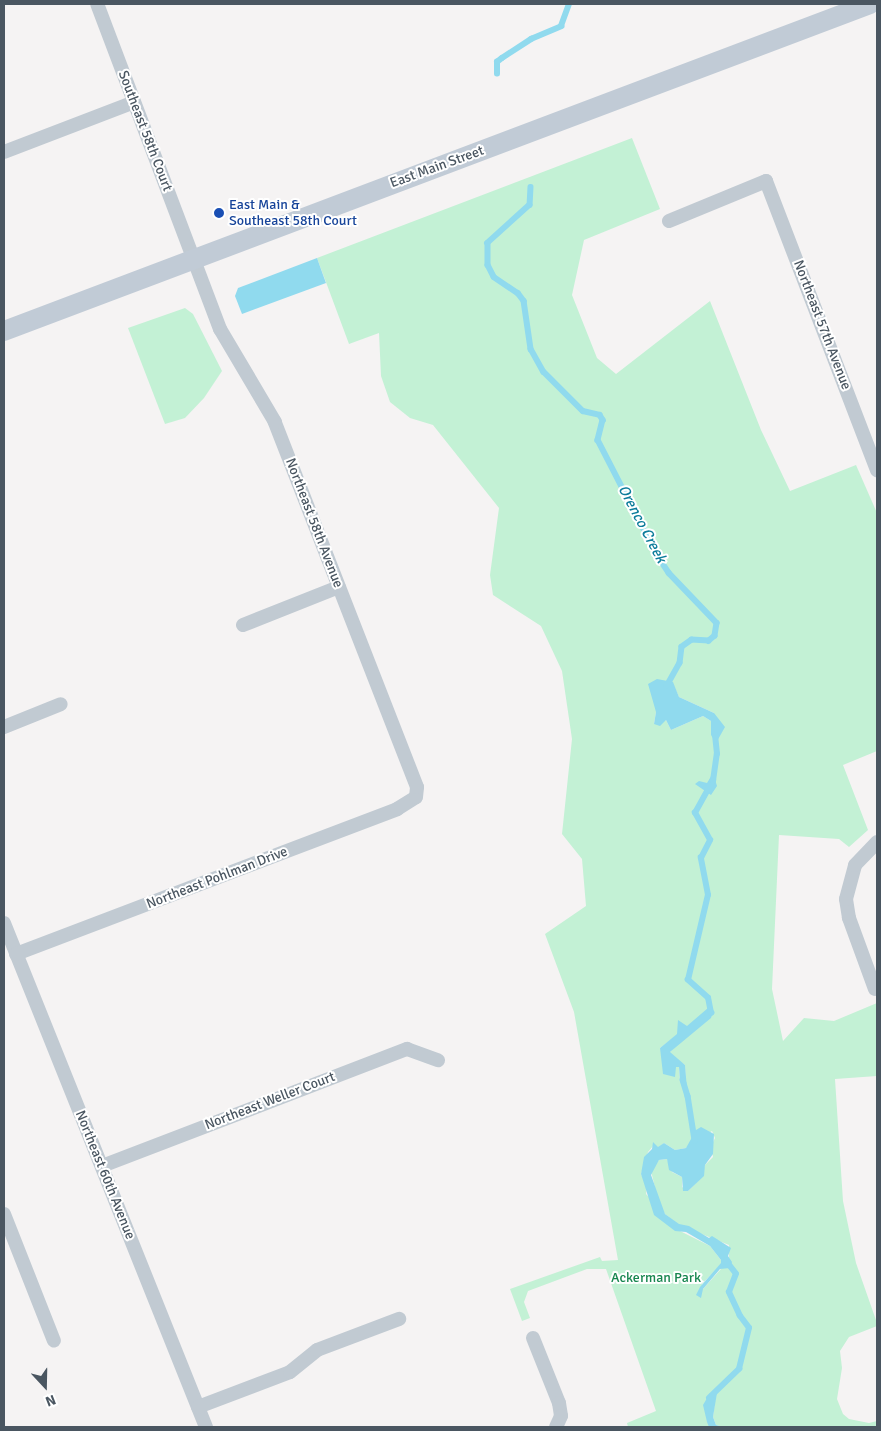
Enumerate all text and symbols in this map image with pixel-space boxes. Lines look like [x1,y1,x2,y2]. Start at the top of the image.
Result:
street label: Southeast 58th Court [114,68,176,194]
street label: East Main Street [388,142,486,192]
place label: East Main & Southeast 58th Court [229,197,357,230]
marker: East Main & Southeast 58th Court [213,207,225,219]
street label: Northeast 57th Avenue [790,258,854,392]
street label: Northeast 58th Avenue [282,456,346,590]
water label: Orenco Creek [614,482,670,566]
street label: Northeast Pohlman Drive [144,843,290,913]
street label: Northeast Weller Court [203,1068,337,1134]
street label: Northeast 60th Avenue [71,1108,139,1242]
park label: Ackerman Park [611,1270,701,1286]
north arrow [20,1361,70,1411]
text: N [43,1391,58,1410]

